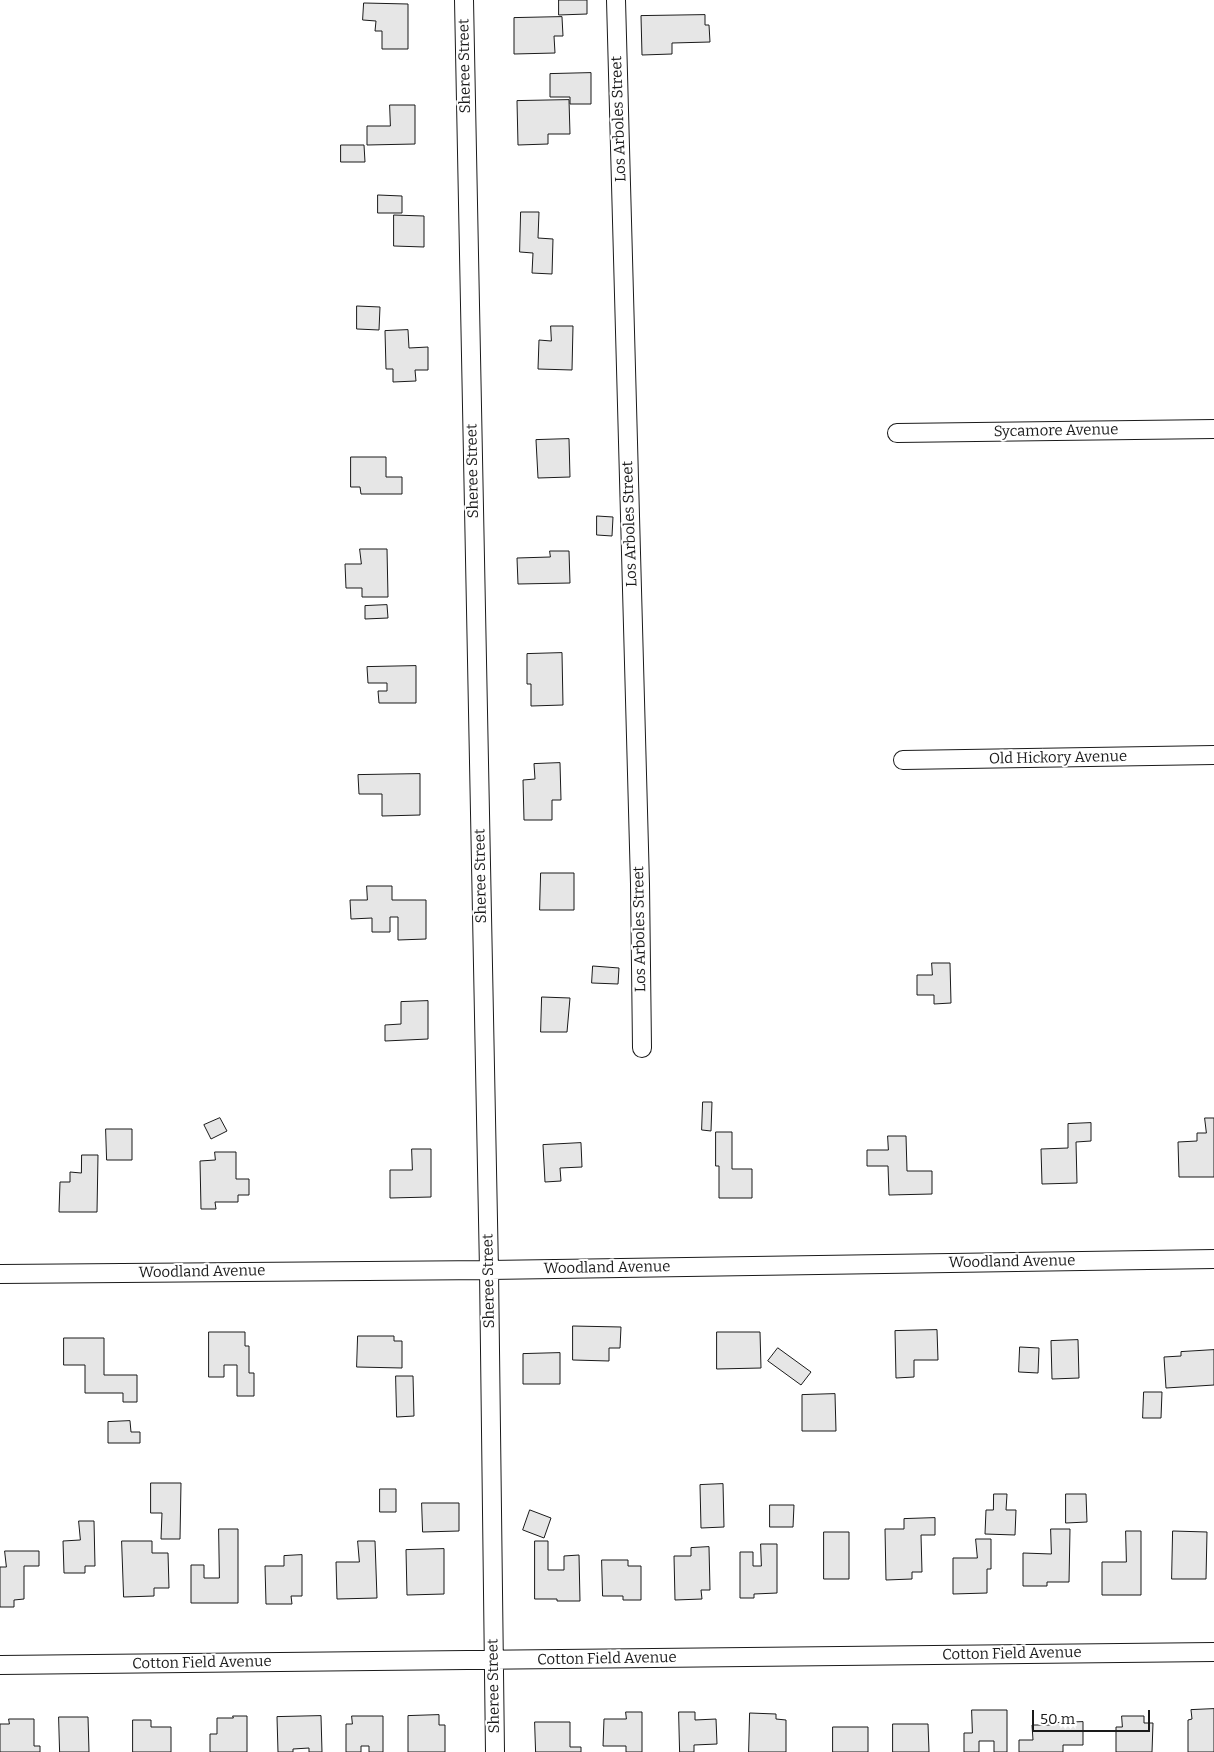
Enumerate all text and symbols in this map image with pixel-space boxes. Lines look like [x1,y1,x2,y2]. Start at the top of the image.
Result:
street label: Sheree Street [455,19,475,113]
street label: Los Arboles Street [608,56,630,182]
street label: Sycamore Avenue [993,421,1119,441]
street label: Sheree Street [463,424,483,518]
street label: Los Arboles Street [619,461,641,587]
street label: Old Hickory Avenue [989,748,1127,768]
street label: Sheree Street [471,829,491,923]
street label: Los Arboles Street [630,866,650,992]
street label: Sheree Street [479,1234,499,1328]
street label: Woodland Avenue [948,1252,1076,1272]
street label: Woodland Avenue [543,1258,671,1278]
street label: Woodland Avenue [138,1262,266,1282]
street label: Sheree Street [484,1639,504,1733]
street label: Cotton Field Avenue [942,1644,1082,1664]
street label: Cotton Field Avenue [537,1649,677,1669]
street label: Cotton Field Avenue [132,1653,272,1673]
scale bar [1034,1700,1152,1732]
text: 50 m [1040,1710,1075,1728]

